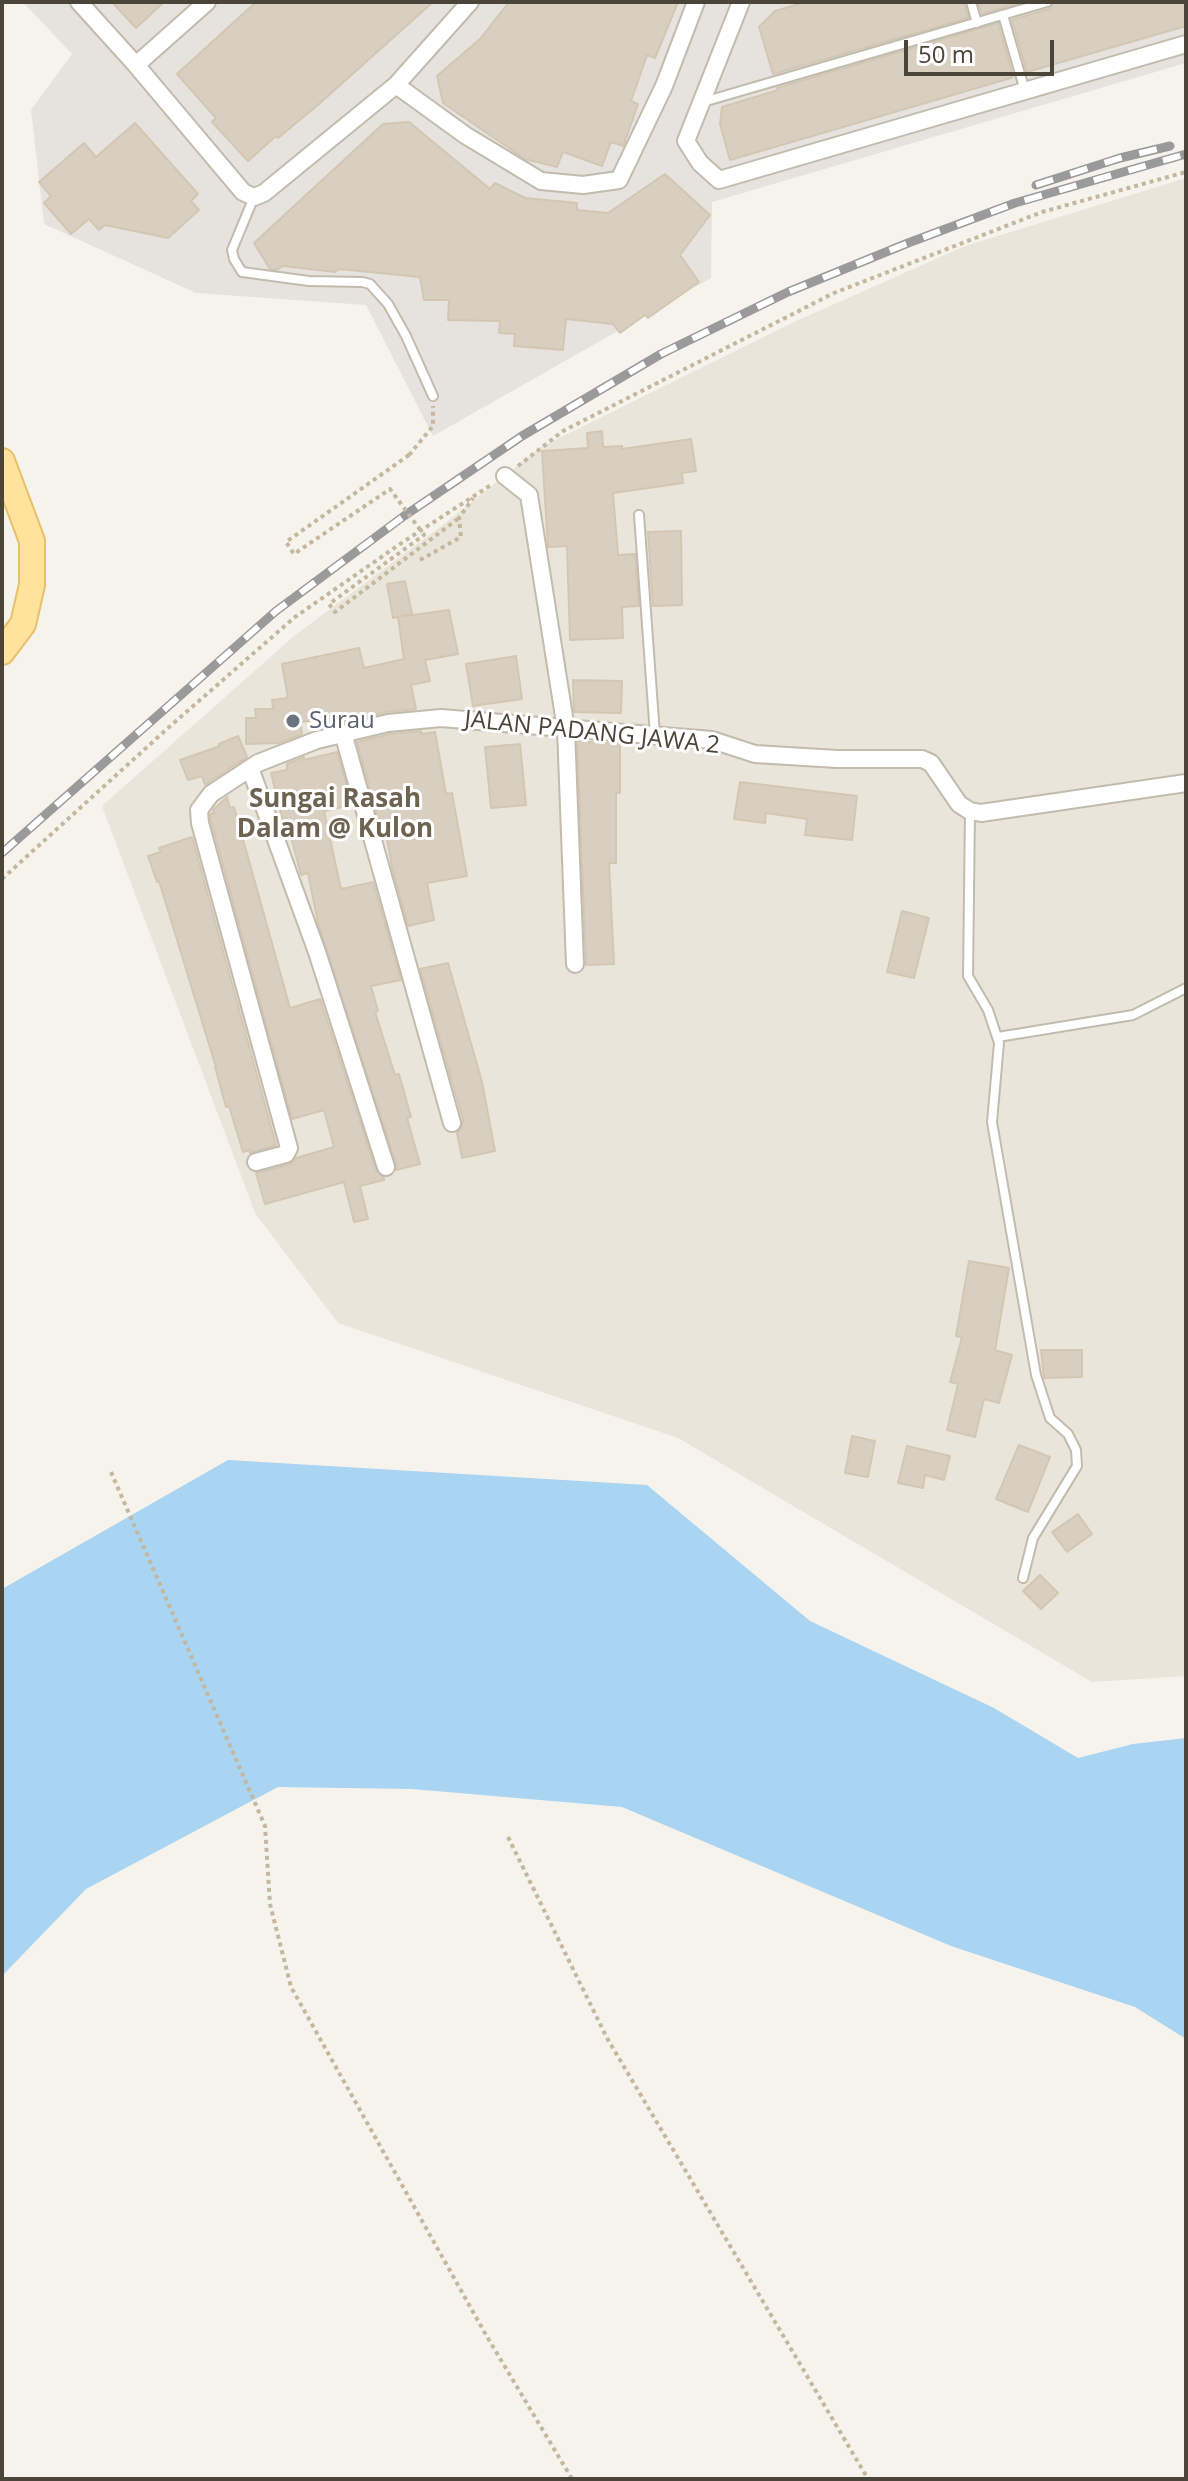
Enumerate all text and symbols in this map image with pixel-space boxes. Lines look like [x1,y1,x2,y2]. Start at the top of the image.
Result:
scale bar [908,24,1058,74]
text: 50 m [918,37,974,70]
street label: JALAN PADANG JAWA 2 [463,705,721,761]
place label: Surau [309,707,375,735]
marker: Surau [284,712,302,730]
district label: Sungai Rasah Dalam @ Kulon [237,784,433,846]

